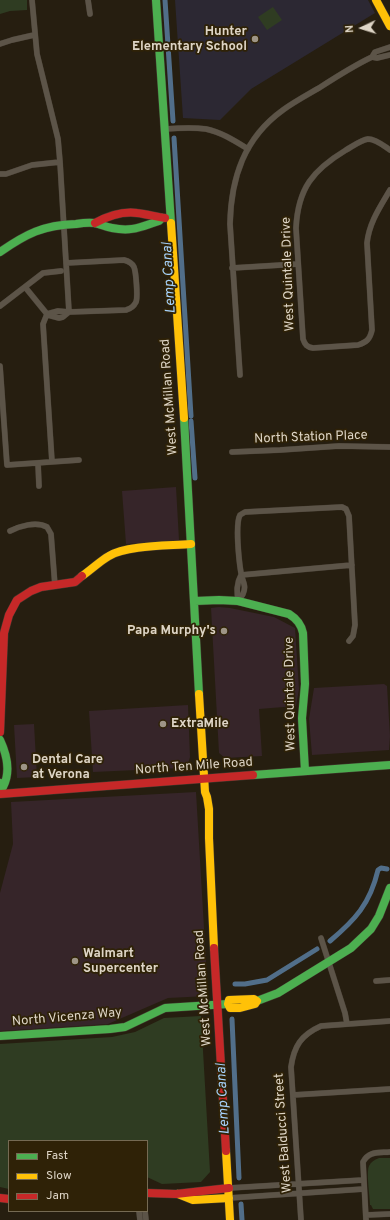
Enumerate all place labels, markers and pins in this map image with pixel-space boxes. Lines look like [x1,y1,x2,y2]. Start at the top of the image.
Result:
place label: Hunter Elementary School [132,24,247,55]
marker: Hunter Elementary School [250,34,260,44]
place label: Papa Murphy's [127,623,216,639]
marker: Papa Murphy's [219,626,229,636]
place label: ExtraMile [171,716,229,732]
marker: ExtraMile [158,719,168,729]
place label: Dental Care at Verona [32,752,103,783]
marker: Dental Care at Verona [19,762,29,772]
place label: Walmart Supercenter [83,946,158,977]
marker: Walmart Supercenter [70,956,80,966]

